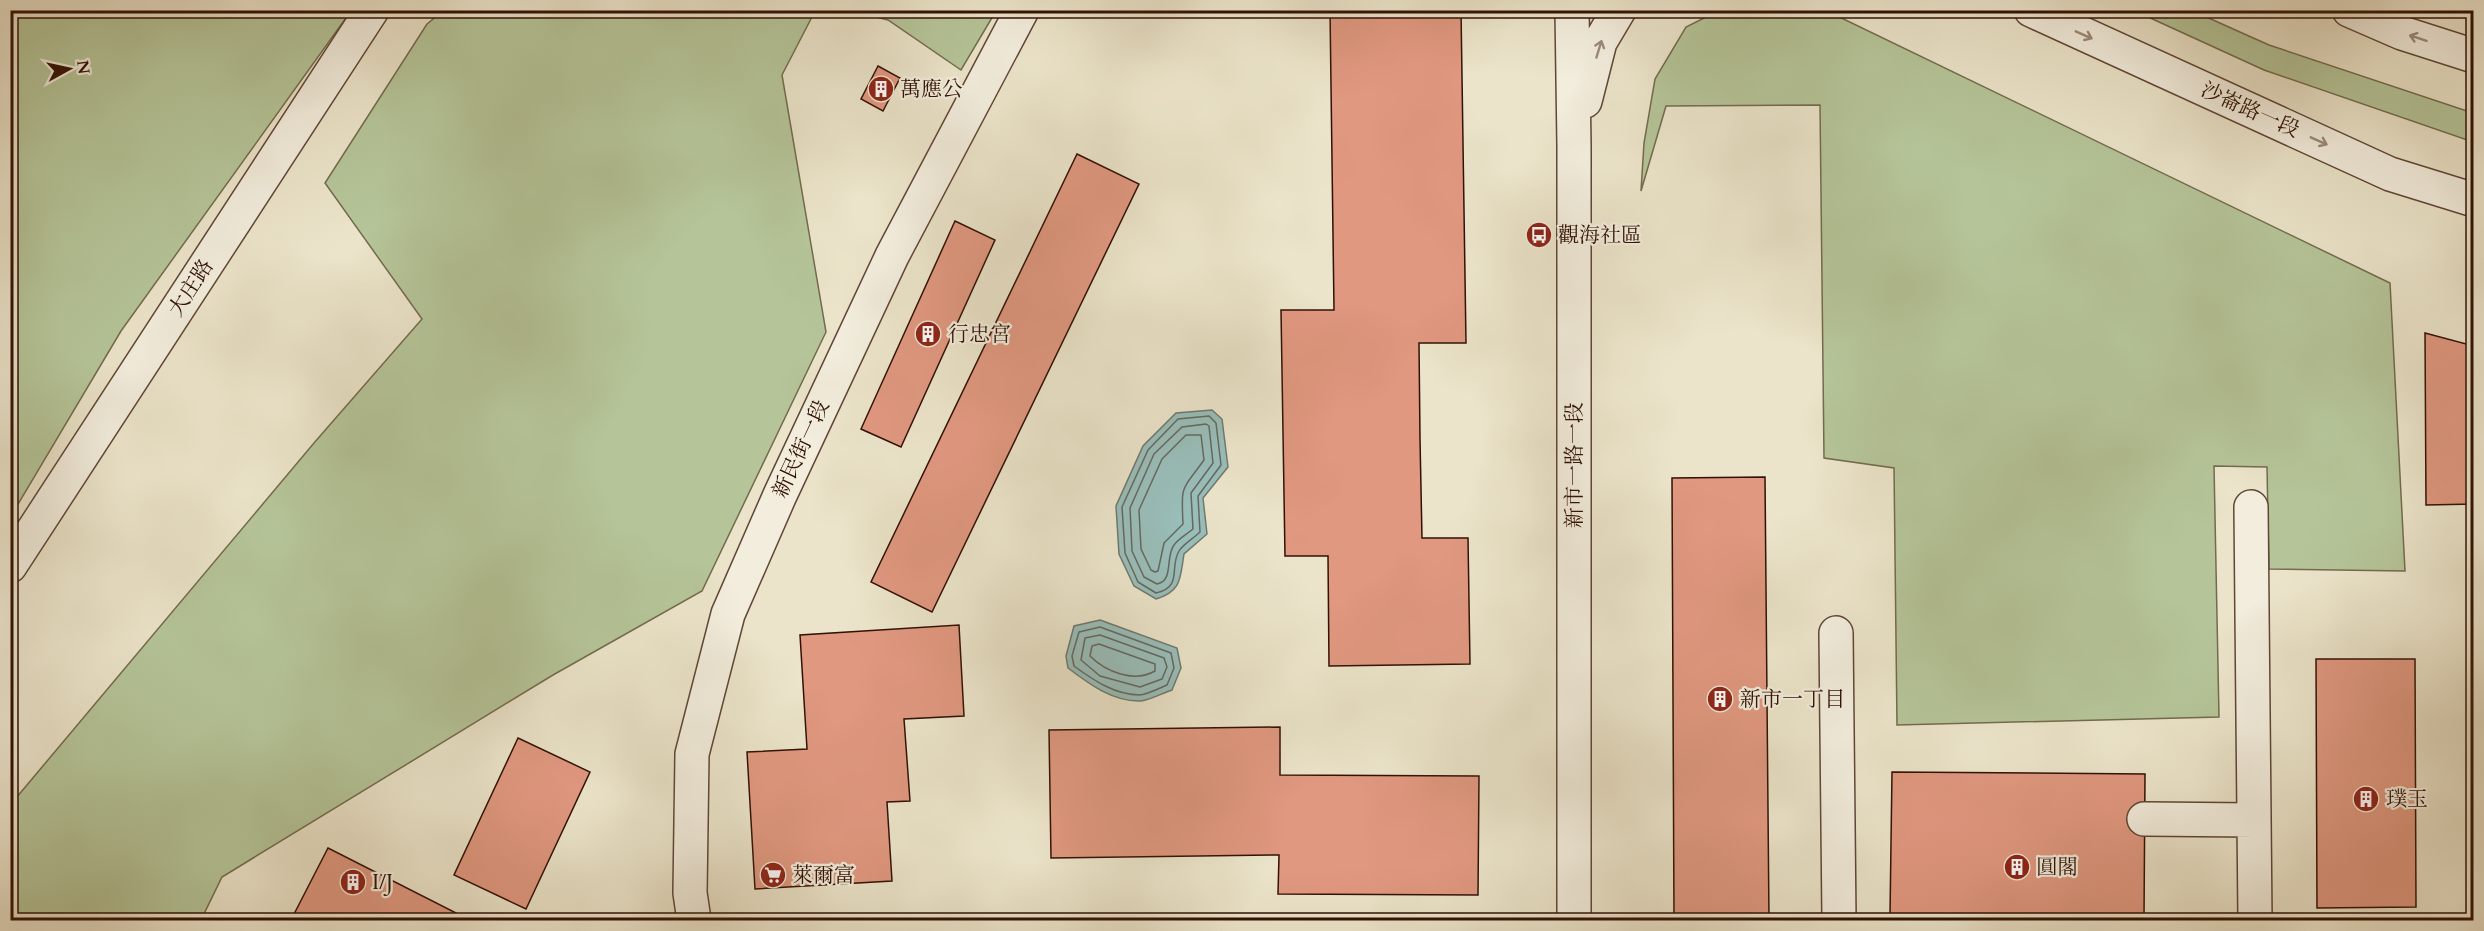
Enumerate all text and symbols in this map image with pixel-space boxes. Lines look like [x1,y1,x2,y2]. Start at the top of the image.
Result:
one-way arrow [2075,29,2093,41]
one-way arrow [2409,32,2428,43]
north arrow [39,39,99,99]
one-way arrow [1594,40,1605,59]
text: N [71,59,95,76]
building icon: 萬應公 [866,74,896,104]
place label: 萬應公 [900,75,963,104]
street label: 沙崙路一段 [2196,75,2304,145]
one-way arrow [2310,136,2328,148]
bus stop icon: 觀海社區 [1524,220,1554,250]
place label: 觀海社區 [1558,221,1642,250]
street label: 大庄路 [162,254,220,322]
building icon: 行忠宮 [913,319,943,349]
place label: 行忠宮 [948,320,1011,349]
street label: 新民街一段 [766,395,836,503]
street label: 新市一路一段 [1560,402,1589,528]
building icon: 新市一丁目 [1705,684,1735,714]
place label: 新市一丁目 [1740,685,1845,714]
building icon: 璞玉 [2351,784,2381,814]
place label: 璞玉 [2386,785,2428,814]
building icon: 圓閣 [2002,852,2032,882]
place label: 圓閣 [2036,853,2078,882]
supermarket icon: 萊爾富 [758,860,788,890]
place label: 萊爾富 [792,861,855,890]
building icon: I/J [338,867,368,897]
place label: I/J [372,868,393,897]

